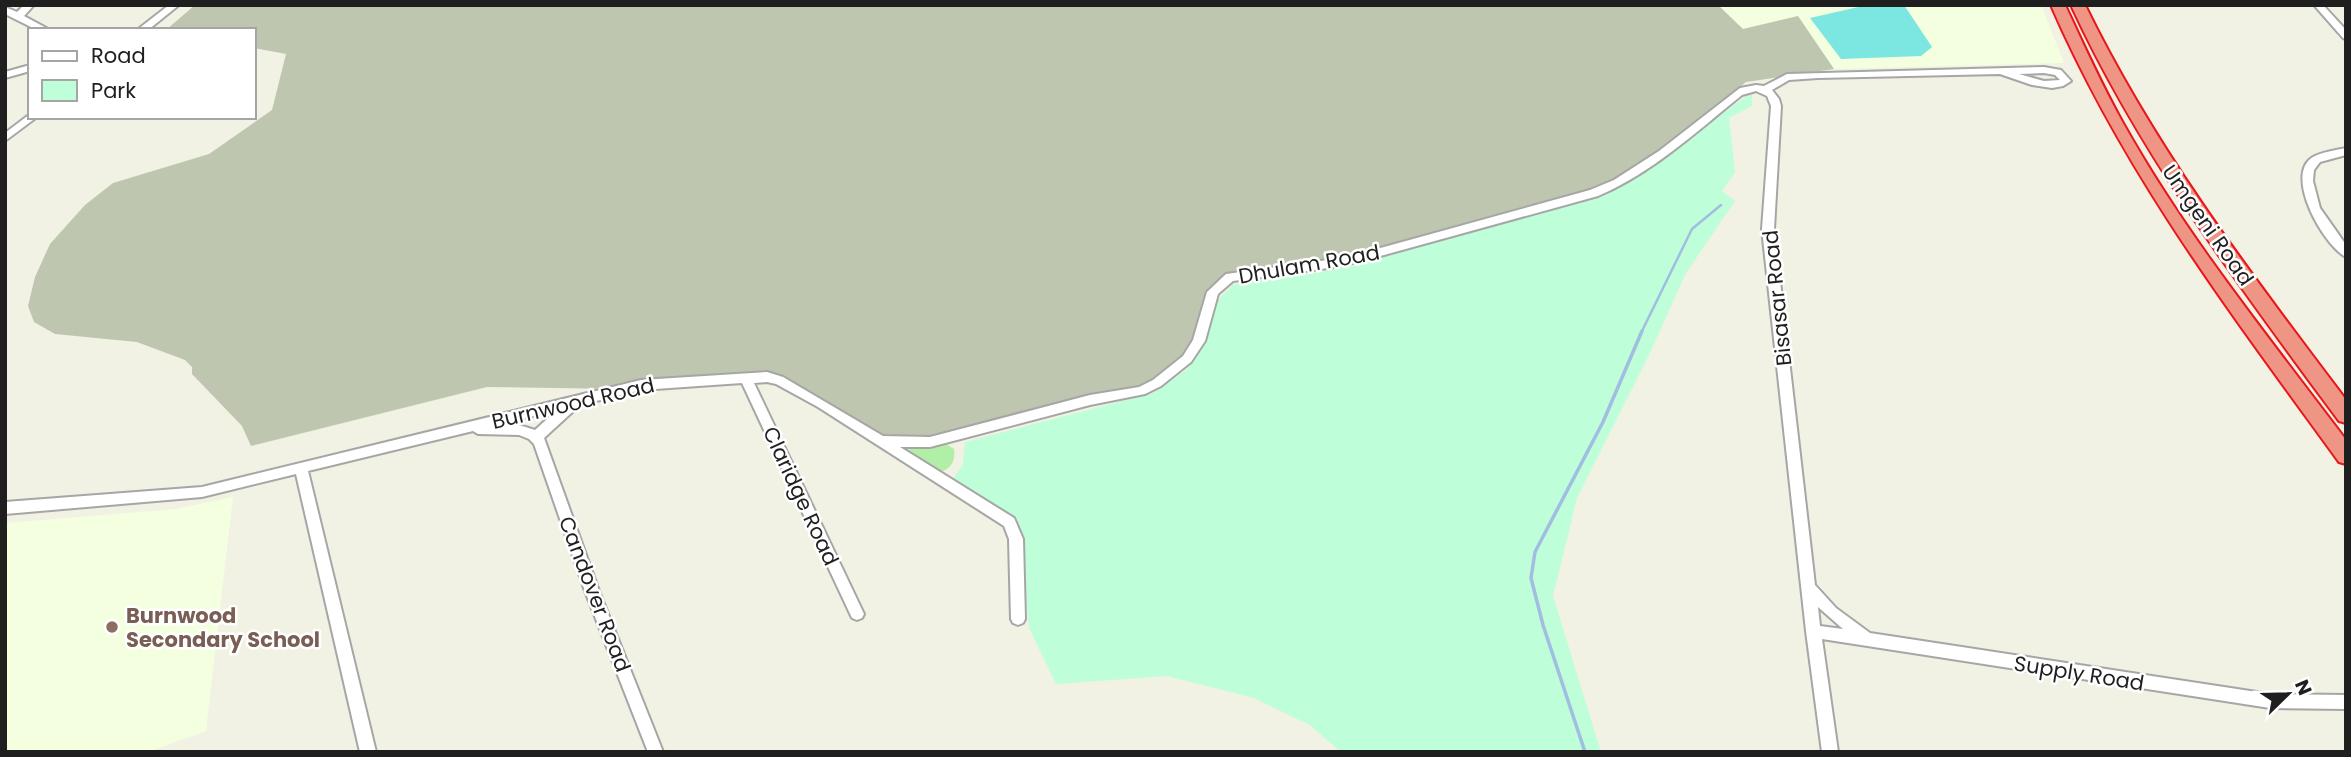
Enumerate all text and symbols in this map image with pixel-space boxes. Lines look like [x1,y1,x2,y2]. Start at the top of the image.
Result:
legend [28,28,256,119]
text: Road [91,41,146,70]
text: Park [91,76,136,105]
street label: Umgeni Road [2155,159,2261,291]
street label: Bisasar Road [1755,229,1799,367]
street label: Dhulam Road [1236,237,1382,291]
street label: Burnwood Road [489,370,657,436]
street label: Claridge Road [756,422,846,570]
street label: Candover Road [552,512,638,676]
place label: Burnwood Secondary School [126,601,320,654]
marker: Burnwood Secondary School [104,619,120,635]
street label: Supply Road [2012,648,2146,698]
north arrow [2253,659,2323,729]
text: N [2288,676,2318,699]

